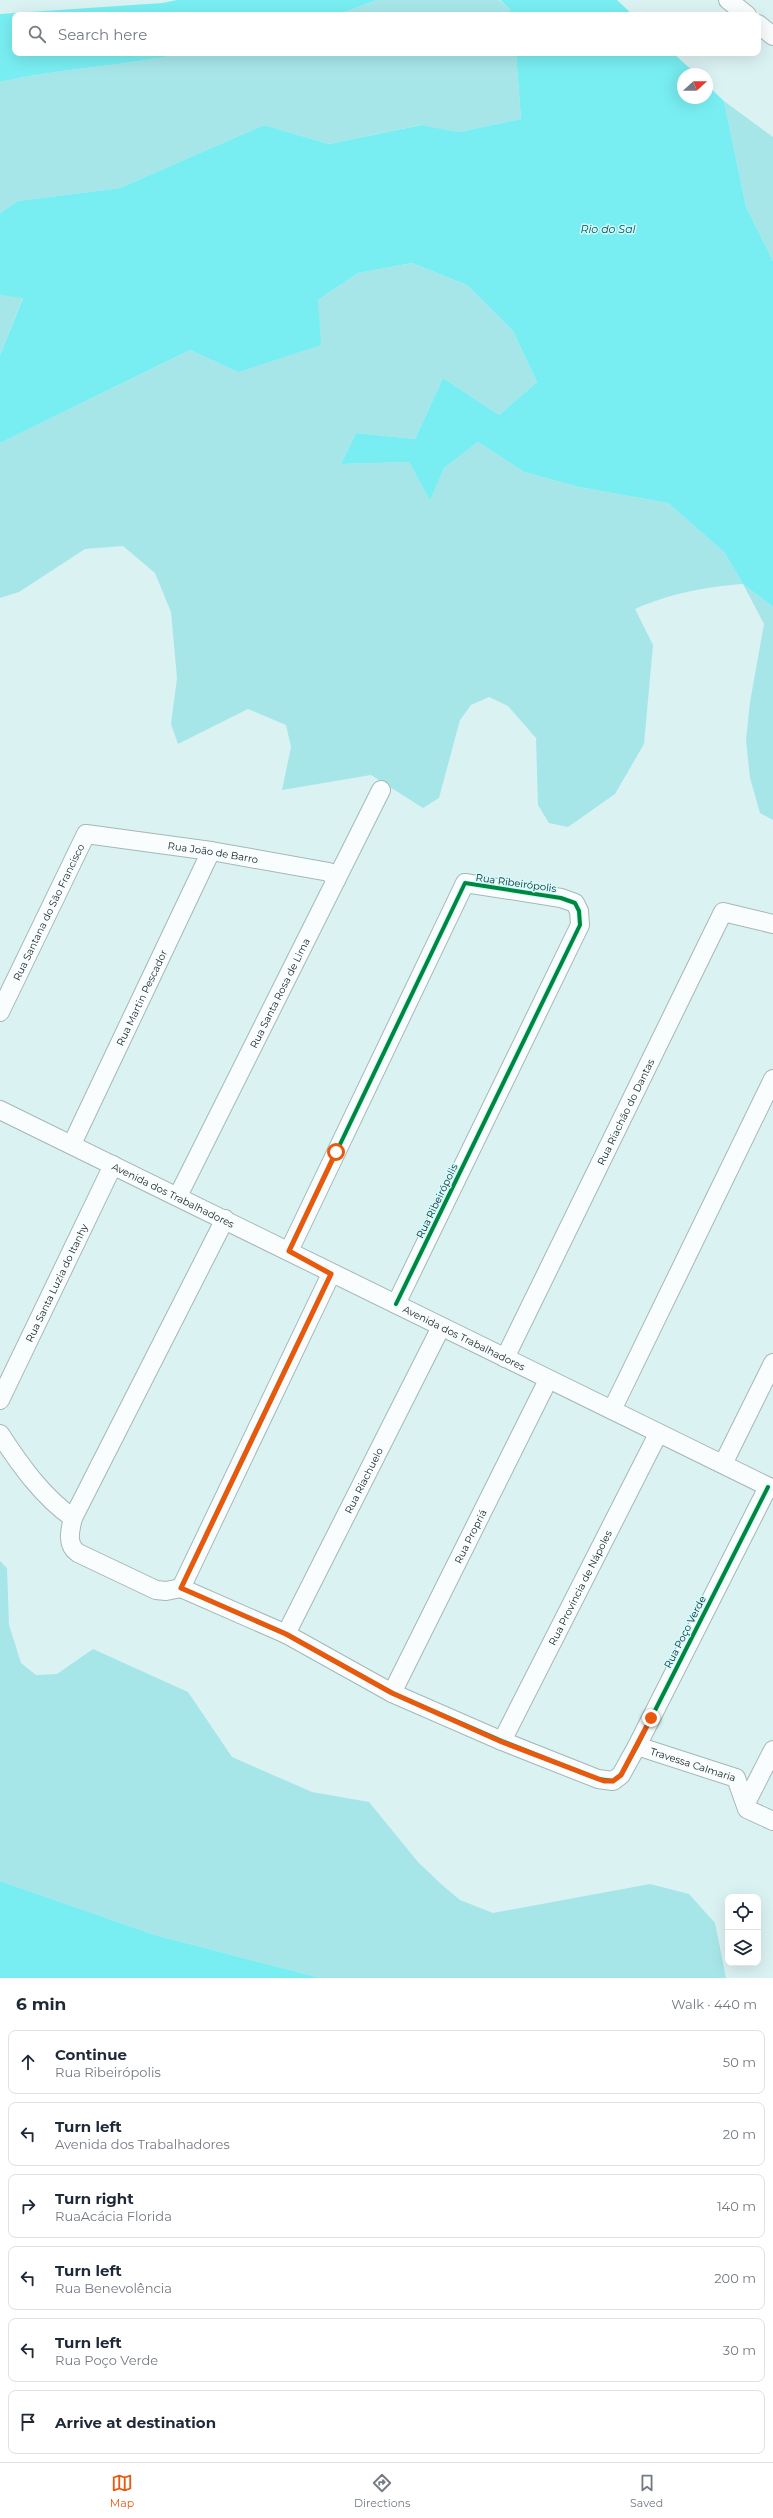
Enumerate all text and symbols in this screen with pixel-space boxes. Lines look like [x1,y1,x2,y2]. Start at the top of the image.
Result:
search box [12,12,761,56]
icon: search [26,23,48,45]
text: Search here [58,25,147,44]
north arrow [677,68,713,104]
water label: Rio do Sal [580,222,636,236]
street label: Rua João de Barro [167,839,259,866]
street label: Rua Santana do São Francisco [10,841,87,983]
street label: Rua Ribeirópolis [475,871,557,895]
street label: Rua Santa Rosa de Lima [247,936,312,1050]
street label: Rua Martin Pescador [113,947,170,1048]
street label: Rua Riachão do Dantas [594,1056,657,1167]
route start [327,1143,345,1161]
street label: Avenida dos Trabalhadores [110,1159,237,1230]
street label: Rua Ribeirópolis [413,1161,461,1240]
street label: Rua Santa Luzia do Itanhy [22,1221,91,1344]
street label: Avenida dos Trabalhadores [401,1302,528,1373]
street label: Rua Riachuelo [341,1445,386,1516]
street label: Rua Propriá [451,1507,489,1566]
street label: Rua Província de Nápoles [545,1528,615,1647]
street label: Rua Poço Verde [661,1594,709,1670]
route end [642,1709,660,1727]
street label: Travessa Calmaria [649,1744,738,1784]
map controls [725,1894,761,1966]
button: locate [725,1894,761,1930]
button: layers [725,1930,761,1966]
text: 6 min [16,1994,66,2014]
text: Walk · 440 m [671,1996,757,2012]
text: Continue [55,2045,127,2064]
icon: ahead [17,2051,39,2073]
text: 50 m [723,2054,756,2070]
text: Rua Ribeirópolis [55,2064,161,2080]
text: Turn left [55,2117,122,2136]
icon: left [17,2123,39,2145]
text: 20 m [723,2126,756,2142]
text: Avenida dos Trabalhadores [55,2136,230,2152]
text: Turn right [55,2189,134,2208]
icon: right [17,2195,39,2217]
text: 140 m [717,2198,756,2214]
text: RuaAcácia Florida [55,2208,172,2224]
text: Turn left [55,2261,122,2280]
icon: left [17,2267,39,2289]
text: 200 m [714,2270,756,2286]
text: Rua Benevolência [55,2280,172,2296]
text: Turn left [55,2333,122,2352]
icon: left [17,2339,39,2361]
text: 30 m [723,2342,756,2358]
text: Rua Poço Verde [55,2352,158,2368]
icon: arrive [17,2411,39,2433]
text: Arrive at destination [55,2413,216,2432]
tab: Map [110,2472,134,2510]
tab: Directions [354,2472,410,2510]
tab: Saved [630,2472,663,2510]

